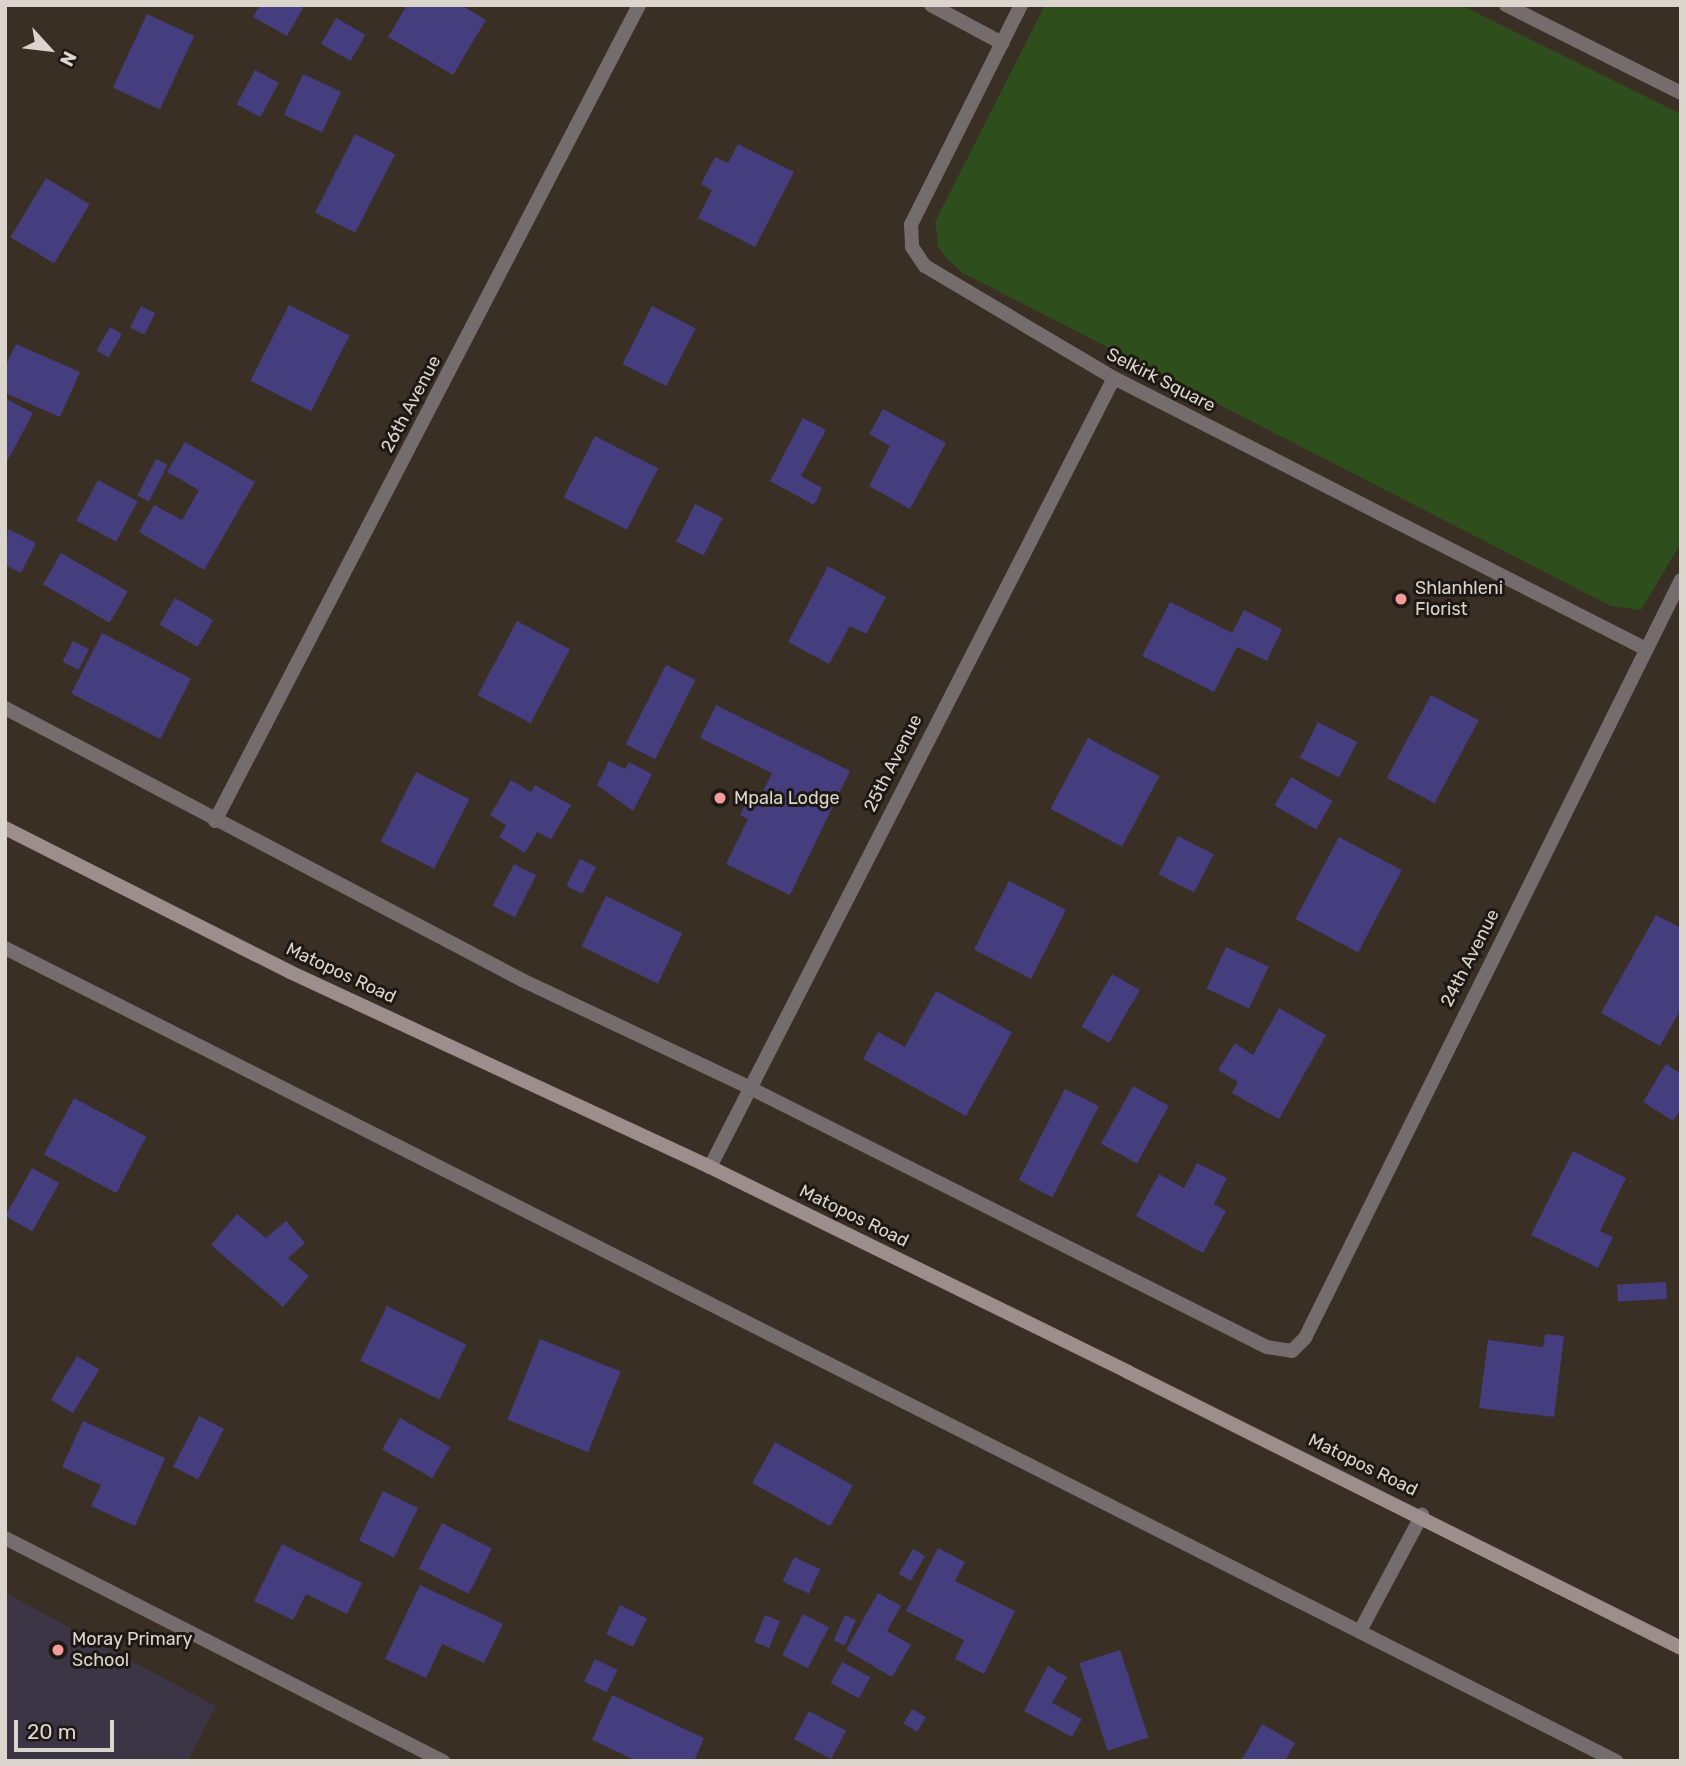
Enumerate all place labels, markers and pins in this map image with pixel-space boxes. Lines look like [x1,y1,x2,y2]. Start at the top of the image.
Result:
place label: Shlanhleni Florist [1415,578,1503,620]
marker: Shlanhleni Florist [1393,591,1409,607]
place label: Mpala Lodge [734,787,839,809]
marker: Mpala Lodge [712,790,728,806]
place label: Moray Primary School [72,1629,193,1672]
marker: Moray Primary School [50,1642,66,1658]

